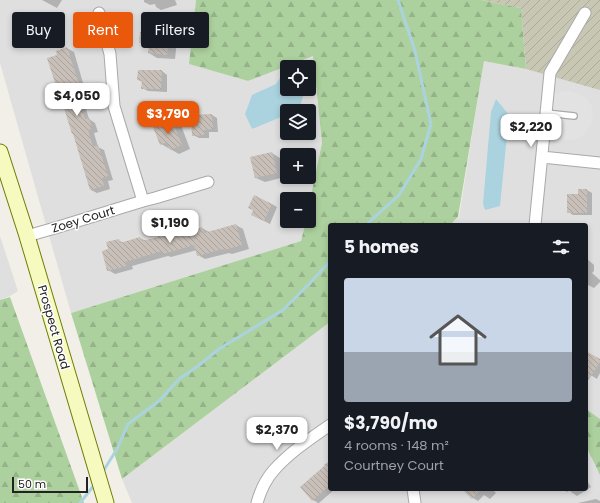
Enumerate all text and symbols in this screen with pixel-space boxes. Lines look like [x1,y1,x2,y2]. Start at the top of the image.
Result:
chip: Buy [12,12,65,48]
chip: Rent [73,12,133,48]
chip: Filters [141,12,209,48]
map controls [280,60,316,228]
button: locate [280,60,316,96]
pin: $4,050 [44,83,110,117]
text: $4,050 [54,86,100,105]
pin: $3,790 [135,101,201,135]
text: $3,790 [146,104,190,123]
button: layers [280,104,316,140]
pin: $2,220 [498,114,564,148]
text: $2,220 [509,117,553,136]
button: + [280,148,316,184]
button: − [280,192,316,228]
street label: Zoey Court [49,201,117,237]
pin: $1,190 [137,210,203,244]
text: $1,190 [151,213,189,232]
text: 5 homes [344,235,419,259]
icon: filters [550,236,572,258]
street label: Prospect Road [34,283,74,371]
icon: home [422,304,494,376]
text: $3,790/mo [344,411,438,435]
pin: $2,370 [244,417,310,451]
text: $2,370 [255,420,299,439]
text: 4 rooms · 148 m² [344,436,449,455]
text: Courtney Court [344,456,444,475]
scale bar [12,475,88,494]
text: 50 m [18,476,46,492]

